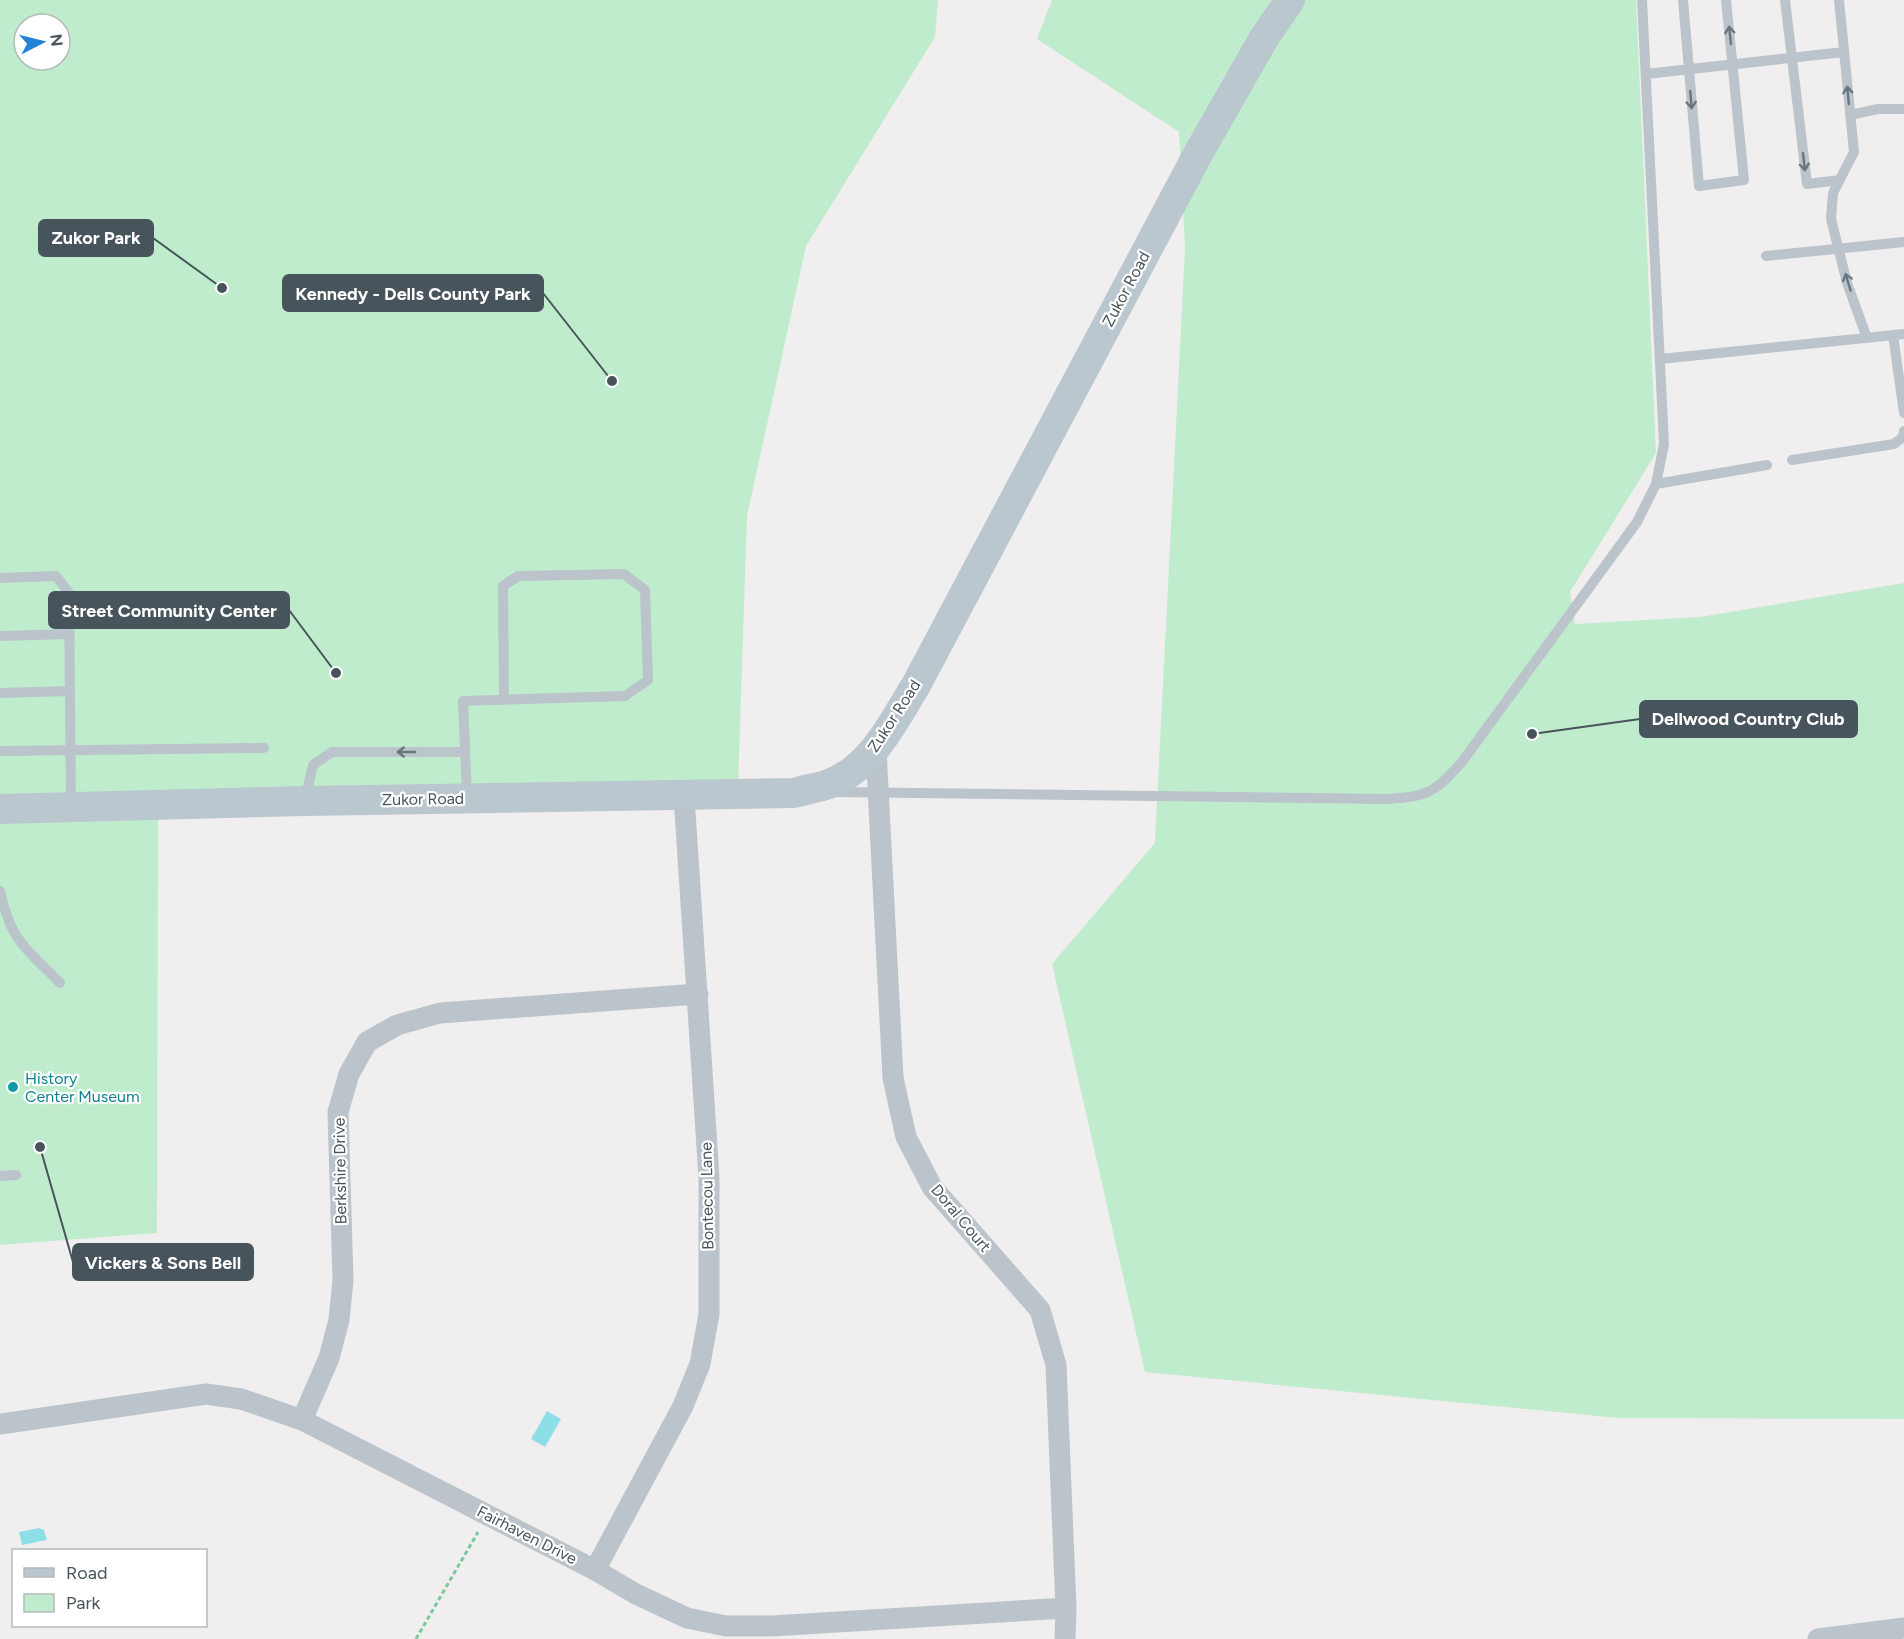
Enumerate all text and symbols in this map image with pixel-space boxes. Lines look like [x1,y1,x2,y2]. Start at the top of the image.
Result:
north arrow [12,12,72,72]
one-way arrow [1724,25,1735,45]
text: N [46,33,67,48]
one-way arrow [1842,85,1853,105]
one-way arrow [1686,90,1697,110]
one-way arrow [1799,152,1810,172]
callout: Zukor Park [39,220,153,256]
text: Zukor Park [51,227,141,249]
street label: Zukor Road [1098,248,1154,330]
one-way arrow [1842,273,1853,292]
callout: Kennedy - Dells County Park [283,275,543,311]
text: Kennedy - Dells County Park [295,283,531,305]
callout: Street Community Center [49,592,289,628]
text: Street Community Center [61,600,277,622]
street label: Zukor Road [864,676,924,756]
callout: Dellwood Country Club [1640,701,1857,737]
text: Dellwood Country Club [1651,708,1845,730]
one-way arrow [397,746,417,758]
street label: Zukor Road [382,789,464,809]
place label: History Center Museum [25,1069,140,1106]
marker: History Center Museum [6,1080,20,1094]
street label: Berkshire Drive [330,1117,350,1225]
street label: Bontecou Lane [697,1142,717,1250]
street label: Doral Court [927,1180,995,1256]
callout: Vickers & Sons Bell [73,1244,253,1280]
text: Vickers & Sons Bell [85,1252,241,1274]
street label: Fairhaven Drive [474,1502,580,1568]
legend [12,1549,207,1627]
text: Road [66,1562,107,1584]
text: Park [66,1592,101,1614]

